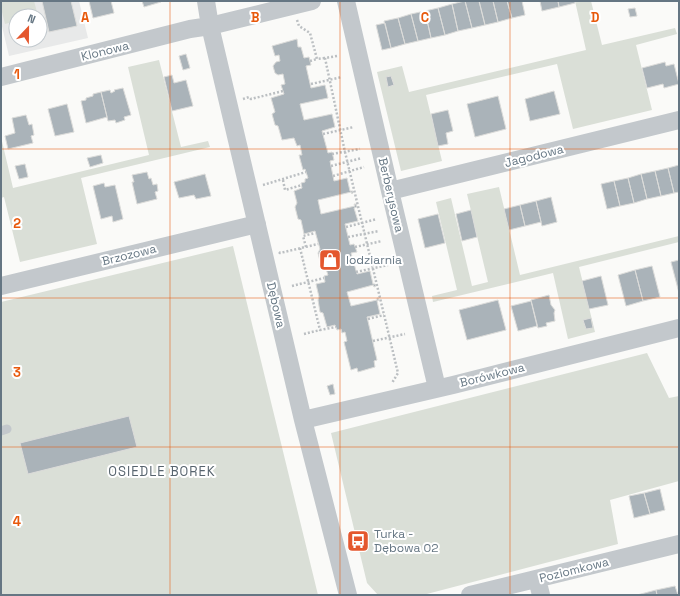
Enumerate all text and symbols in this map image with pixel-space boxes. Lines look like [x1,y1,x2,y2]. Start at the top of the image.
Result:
north arrow [8,8,48,48]
text: A [81,9,90,26]
text: B [251,9,260,26]
text: C [421,9,429,26]
text: D [591,9,600,26]
text: N [26,11,38,27]
street label: Klonowa [79,37,131,65]
text: 1 [14,66,20,83]
street label: Jagodowa [503,141,565,171]
street label: Berberysowa [375,156,407,234]
text: 2 [13,215,21,232]
street label: Brzozowa [100,241,158,269]
shop icon: lodziarnia [317,247,343,273]
place label: lodziarnia [346,252,402,268]
street label: Dębowa [263,281,289,330]
street label: Borówkowa [458,359,526,391]
text: 3 [13,364,21,381]
district label: OSIEDLE BOREK [108,463,216,480]
text: 4 [13,513,21,530]
place label: Turka - Dębowa 02 [374,526,439,556]
bus stop icon: Turka - Dębowa 02 [345,528,371,554]
street label: Poziomkowa [538,554,610,586]

